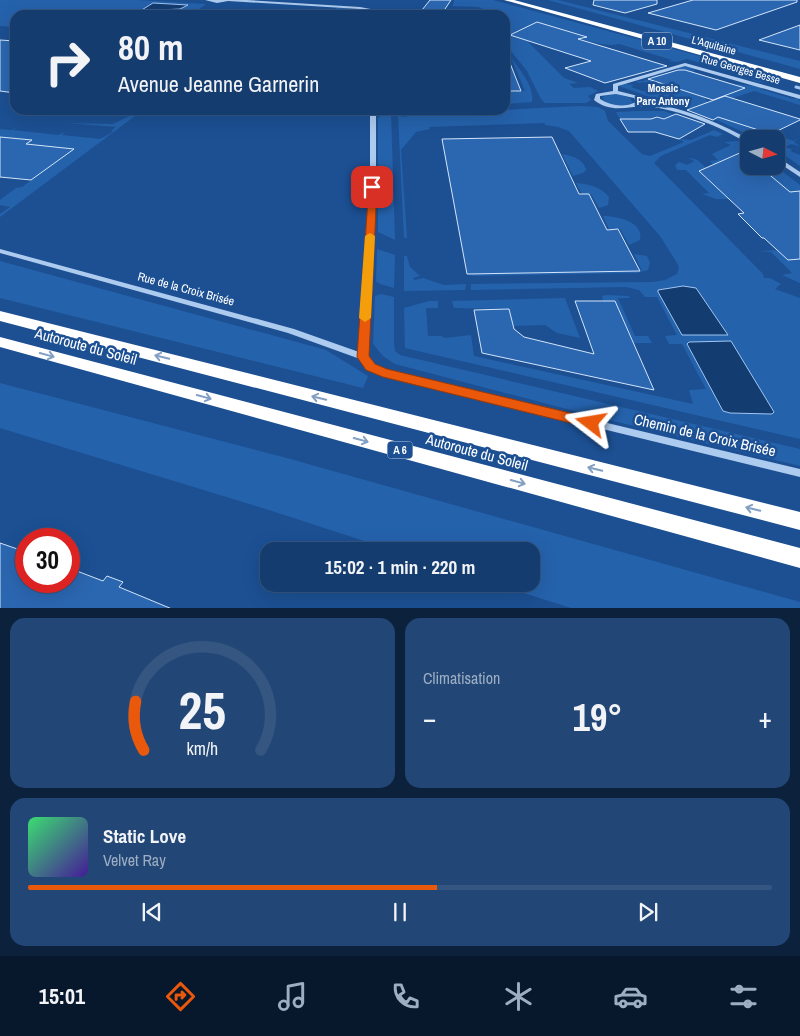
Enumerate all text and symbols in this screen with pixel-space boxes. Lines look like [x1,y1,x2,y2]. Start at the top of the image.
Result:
text: 80 m [118,24,183,71]
icon: right [35,30,100,95]
road number: A 10 [642,32,672,49]
street label: L'Aquitaine [690,32,738,58]
street label: Rue Georges Besse [700,51,782,87]
text: Avenue Jeanne Garnerin [118,69,319,99]
district label: Mosaic Parc Antony [637,81,689,108]
north arrow [740,130,785,175]
map controls [740,130,785,175]
pin [351,166,393,208]
icon: arrive [358,173,386,201]
street label: Rue de la Croix Brisée [136,268,236,310]
street label: Autoroute du Soleil [32,322,139,370]
one-way arrow [39,351,55,360]
one-way arrow [154,352,170,362]
one-way arrow [196,393,212,403]
one-way arrow [312,393,328,402]
position arrow [564,396,616,448]
street label: Chemin de la Croix Brisée [632,408,778,462]
street label: Autoroute du Soleil [423,428,530,476]
one-way arrow [352,435,368,445]
road number: A 6 [388,442,412,458]
one-way arrow [588,464,604,473]
one-way arrow [509,478,525,487]
one-way arrow [745,504,761,513]
speed limit sign: 30 [15,528,80,593]
text: 15:02 · 1 min · 220 m [325,554,475,580]
text: Climatisation [423,667,500,689]
text: 25 [179,675,226,745]
text: 19° [573,692,622,743]
text: − [423,699,436,737]
text: + [759,699,772,737]
text: km/h [187,737,218,761]
text: Static Love [103,823,186,849]
text: Velvet Ray [103,849,166,871]
icon: previous [138,898,166,926]
icon: pause [386,898,414,926]
icon: next [634,898,662,926]
icon: directions [163,979,198,1014]
icon: music [275,979,310,1014]
icon: phone [388,979,423,1014]
icon: climate [501,979,536,1014]
icon: car [613,979,648,1014]
icon: filters [726,979,761,1014]
text: 15:01 [39,981,85,1011]

